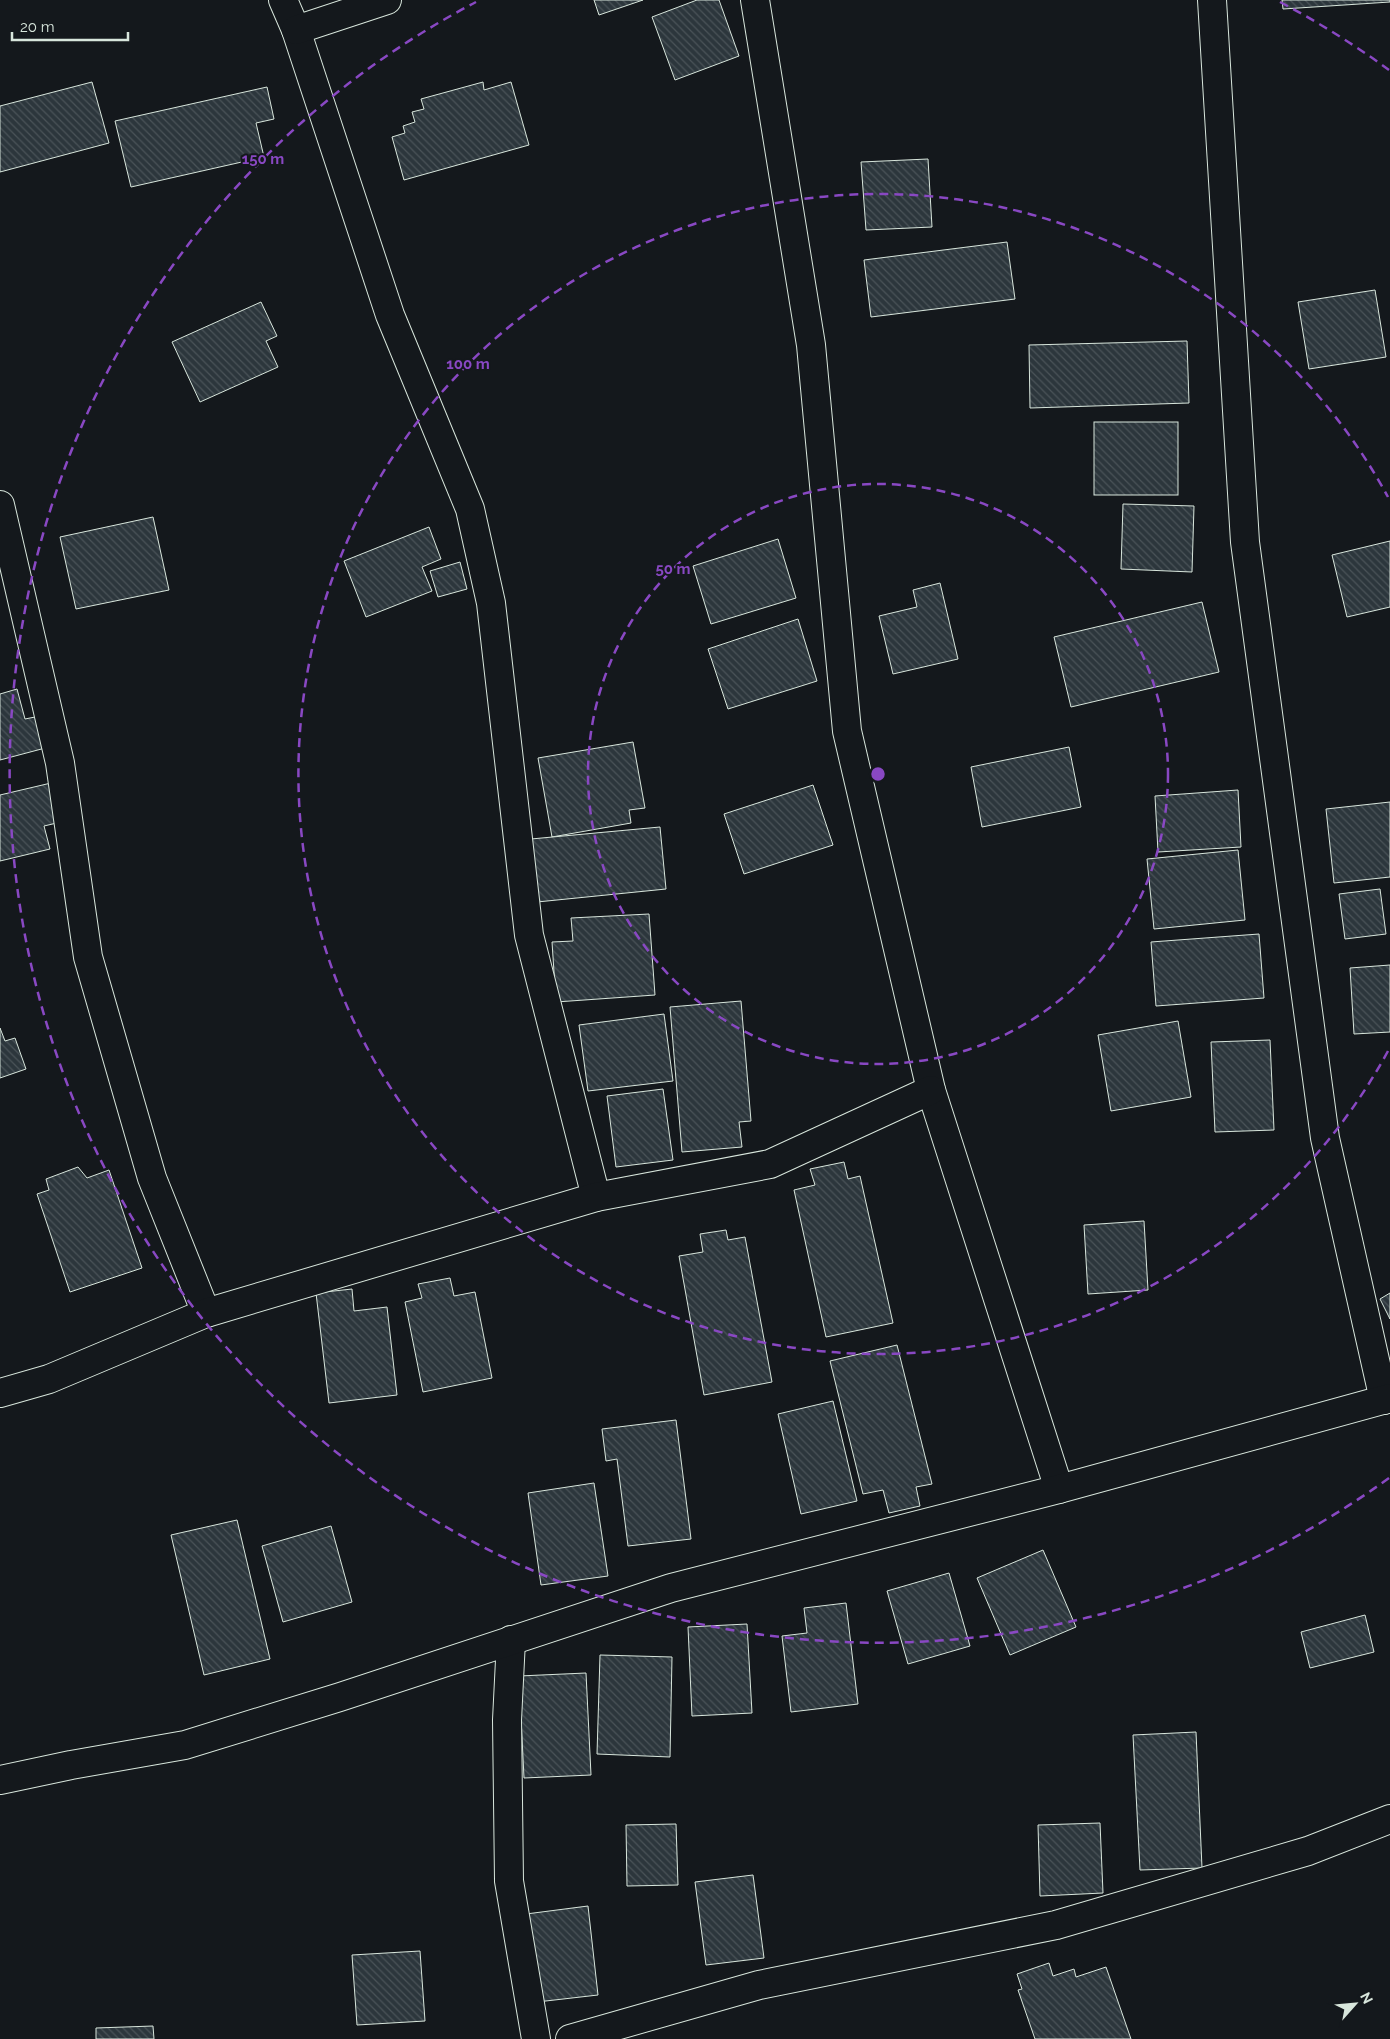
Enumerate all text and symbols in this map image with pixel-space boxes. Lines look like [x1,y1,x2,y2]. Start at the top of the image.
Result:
scale bar [12,10,129,42]
text: 20 m [20,18,55,36]
text: 150 m [242,150,284,168]
text: 100 m [446,355,490,373]
text: 50 m [655,560,691,578]
centre of rings [869,765,887,783]
north arrow [1330,1979,1380,2029]
text: N [1357,1990,1376,2006]

